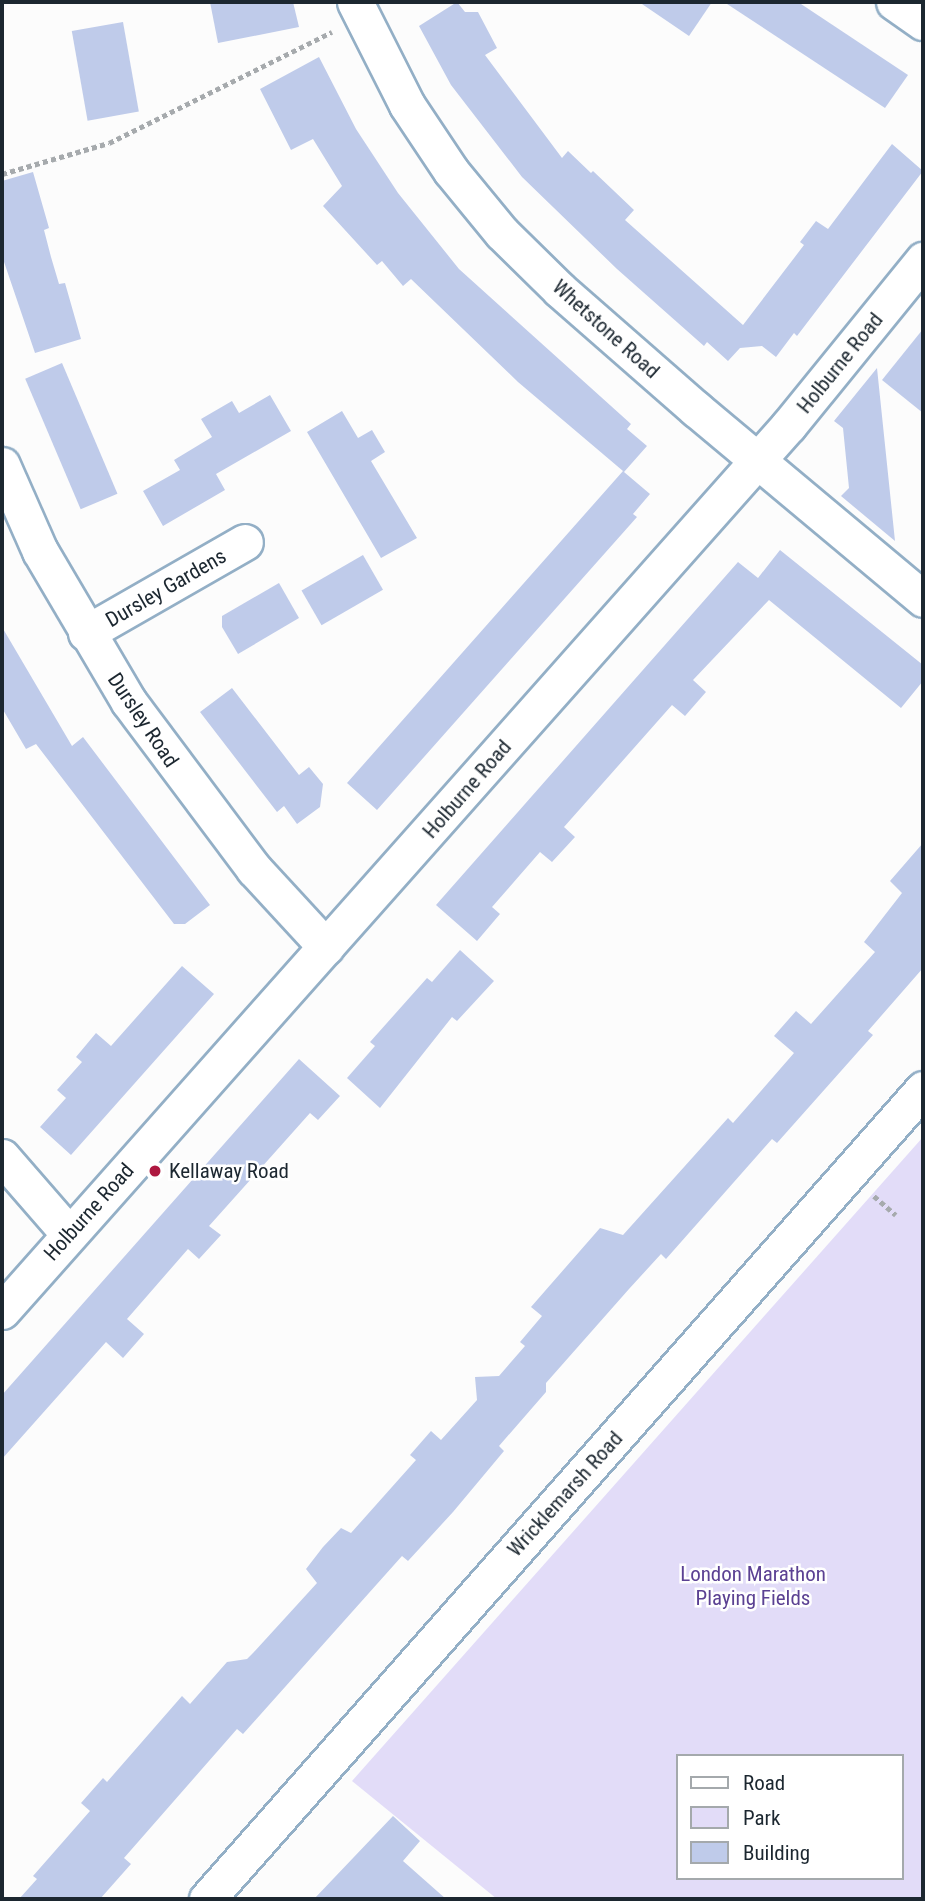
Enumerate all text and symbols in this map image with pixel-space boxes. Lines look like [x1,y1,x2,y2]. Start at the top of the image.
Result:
street label: Whetstone Road [547,274,665,384]
street label: Holburne Road [792,308,888,418]
street label: Dursley Gardens [101,543,231,633]
street label: Dursley Road [102,668,184,772]
street label: Holburne Road [417,735,517,843]
street label: Holburne Road [39,1158,139,1266]
place label: Kellaway Road [169,1158,289,1184]
marker: Kellaway Road [147,1163,163,1179]
street label: Wricklemarsh Road [502,1426,628,1562]
park label: London Marathon Playing Fields [680,1561,826,1611]
legend [676,1754,904,1880]
text: Road [743,1771,785,1795]
text: Park [743,1806,780,1830]
text: Building [743,1841,810,1865]

